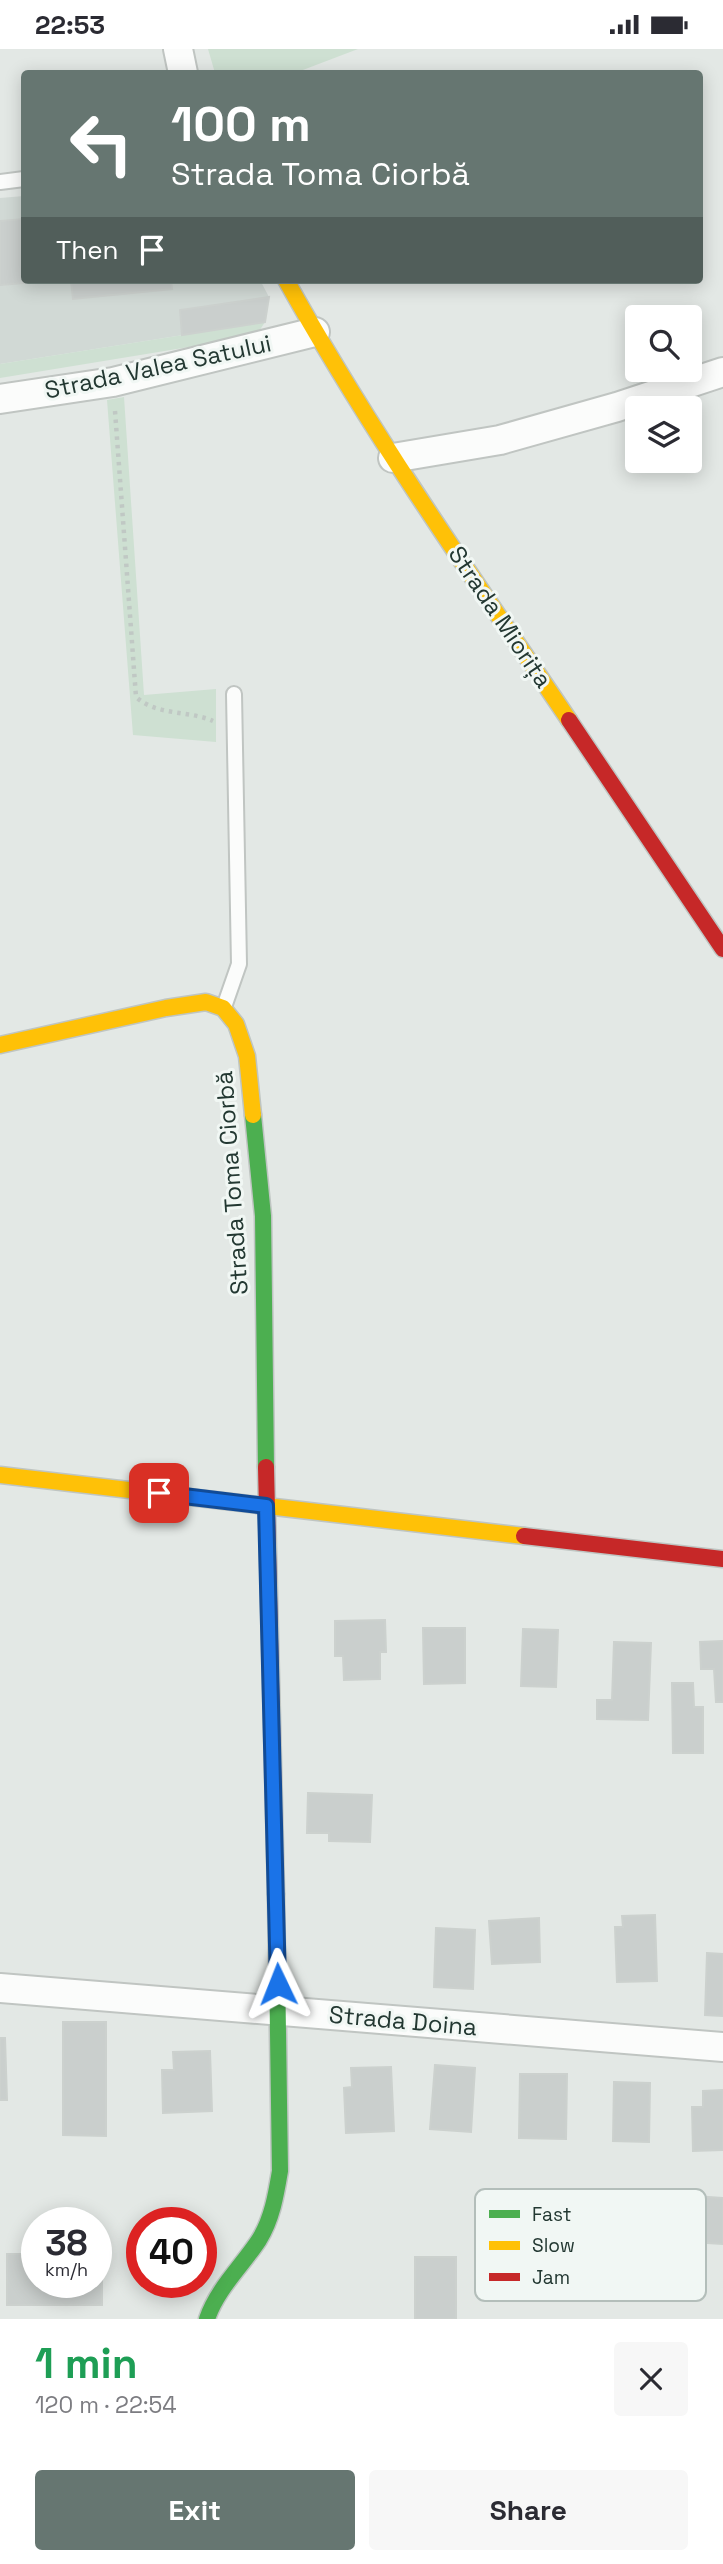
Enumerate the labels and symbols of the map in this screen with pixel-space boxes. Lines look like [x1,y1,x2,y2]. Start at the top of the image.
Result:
street label: Strada Valea Satului [42,327,274,406]
street label: Strada Miorița [442,540,559,694]
street label: Strada Toma Ciorbă [208,1070,255,1296]
pin [129,1463,189,1523]
position arrow [241,1947,315,2021]
street label: Strada Doina [328,1999,479,2042]
legend [475,2189,706,2301]
text: Fast [532,2202,572,2227]
speed limit sign: 40 [126,2207,217,2298]
text: Slow [532,2233,575,2258]
text: Jam [532,2265,570,2290]

